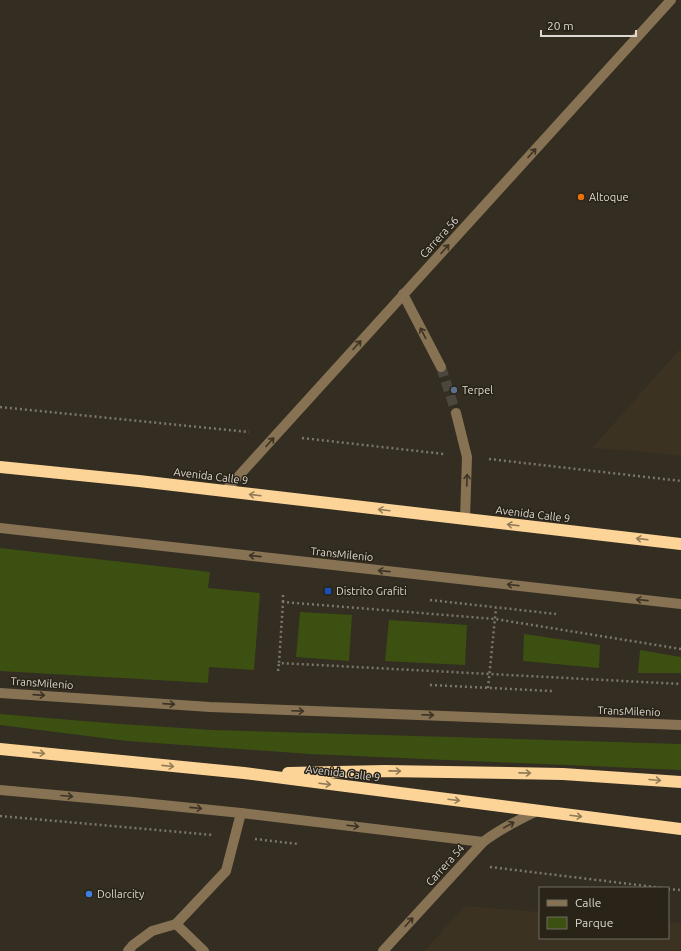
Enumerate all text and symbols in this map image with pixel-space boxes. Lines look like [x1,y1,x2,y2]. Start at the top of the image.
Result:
scale bar [541,12,636,38]
text: 20 m [547,19,574,32]
one-way arrow [527,148,537,158]
place label: Altoque [589,191,629,203]
marker: Altoque [576,192,586,202]
street label: Carrera 56 [417,214,461,260]
one-way arrow [440,244,449,254]
one-way arrow [419,327,426,339]
one-way arrow [353,340,362,350]
place label: Terpel [462,384,493,396]
marker: Terpel [449,385,459,395]
one-way arrow [265,437,274,447]
street label: Avenida Calle 9 [173,465,249,487]
one-way arrow [463,474,470,487]
one-way arrow [249,491,262,498]
street label: Avenida Calle 9 [495,503,571,525]
one-way arrow [378,506,391,513]
one-way arrow [507,521,520,528]
one-way arrow [636,536,649,543]
street label: TransMilenio [310,545,374,563]
one-way arrow [249,552,262,560]
one-way arrow [378,567,391,574]
one-way arrow [507,581,520,589]
place label: Distrito Grafiti [336,585,407,597]
marker: Distrito Grafiti [323,586,333,596]
one-way arrow [636,596,649,604]
street label: TransMilenio [10,675,74,691]
one-way arrow [32,692,45,699]
one-way arrow [162,701,175,708]
street label: TransMilenio [597,704,661,718]
one-way arrow [291,707,304,714]
one-way arrow [421,712,434,719]
one-way arrow [32,749,45,757]
one-way arrow [161,762,174,769]
street label: Avenida Calle 9 [305,762,381,784]
one-way arrow [388,768,401,775]
one-way arrow [518,769,531,777]
one-way arrow [648,776,661,784]
one-way arrow [318,780,331,788]
one-way arrow [60,792,73,800]
one-way arrow [447,797,460,804]
one-way arrow [189,804,202,812]
one-way arrow [569,812,582,820]
one-way arrow [503,820,515,828]
one-way arrow [346,822,359,830]
street label: Carrera 54 [423,842,467,888]
legend [539,887,669,939]
place label: Dollarcity [97,888,145,900]
marker: Dollarcity [84,889,94,899]
text: Calle [575,896,601,909]
text: Parque [575,916,613,929]
one-way arrow [405,917,414,927]

